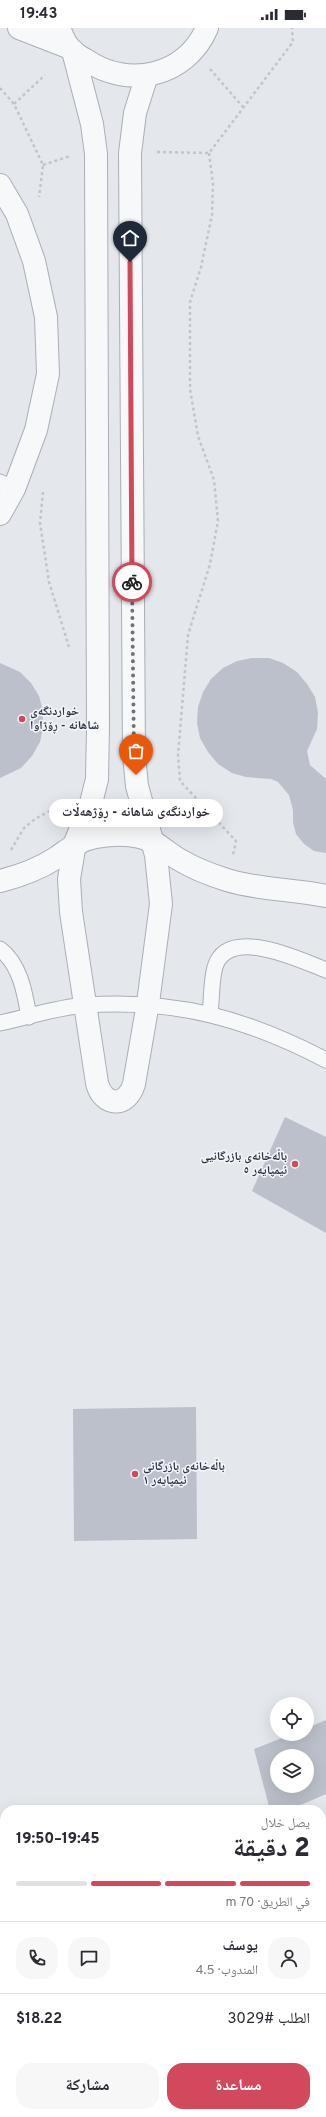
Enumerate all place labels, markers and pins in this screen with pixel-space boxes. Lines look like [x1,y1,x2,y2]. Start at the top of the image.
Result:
pin [113,221,147,262]
place label: خواردنگەی شاھانە - ڕۆژاوا [30,704,99,734]
marker: خواردنگەی شاھانە - ڕۆژاوا [17,714,27,724]
pin [119,734,153,775]
callout: خواردنگەی شاھانە - ڕۆژھەڵات [49,799,223,827]
place label: باڵەخانەی بازرگانیی ئیمپایەر ٥ [201,1148,287,1179]
marker: باڵەخانەی بازرگانیی ئیمپایەر ٥ [290,1159,300,1169]
place label: باڵەخانەی بازرگانی ئیمپایەر ١ [143,1458,225,1489]
marker: باڵەخانەی بازرگانی ئیمپایەر ١ [130,1469,140,1479]

